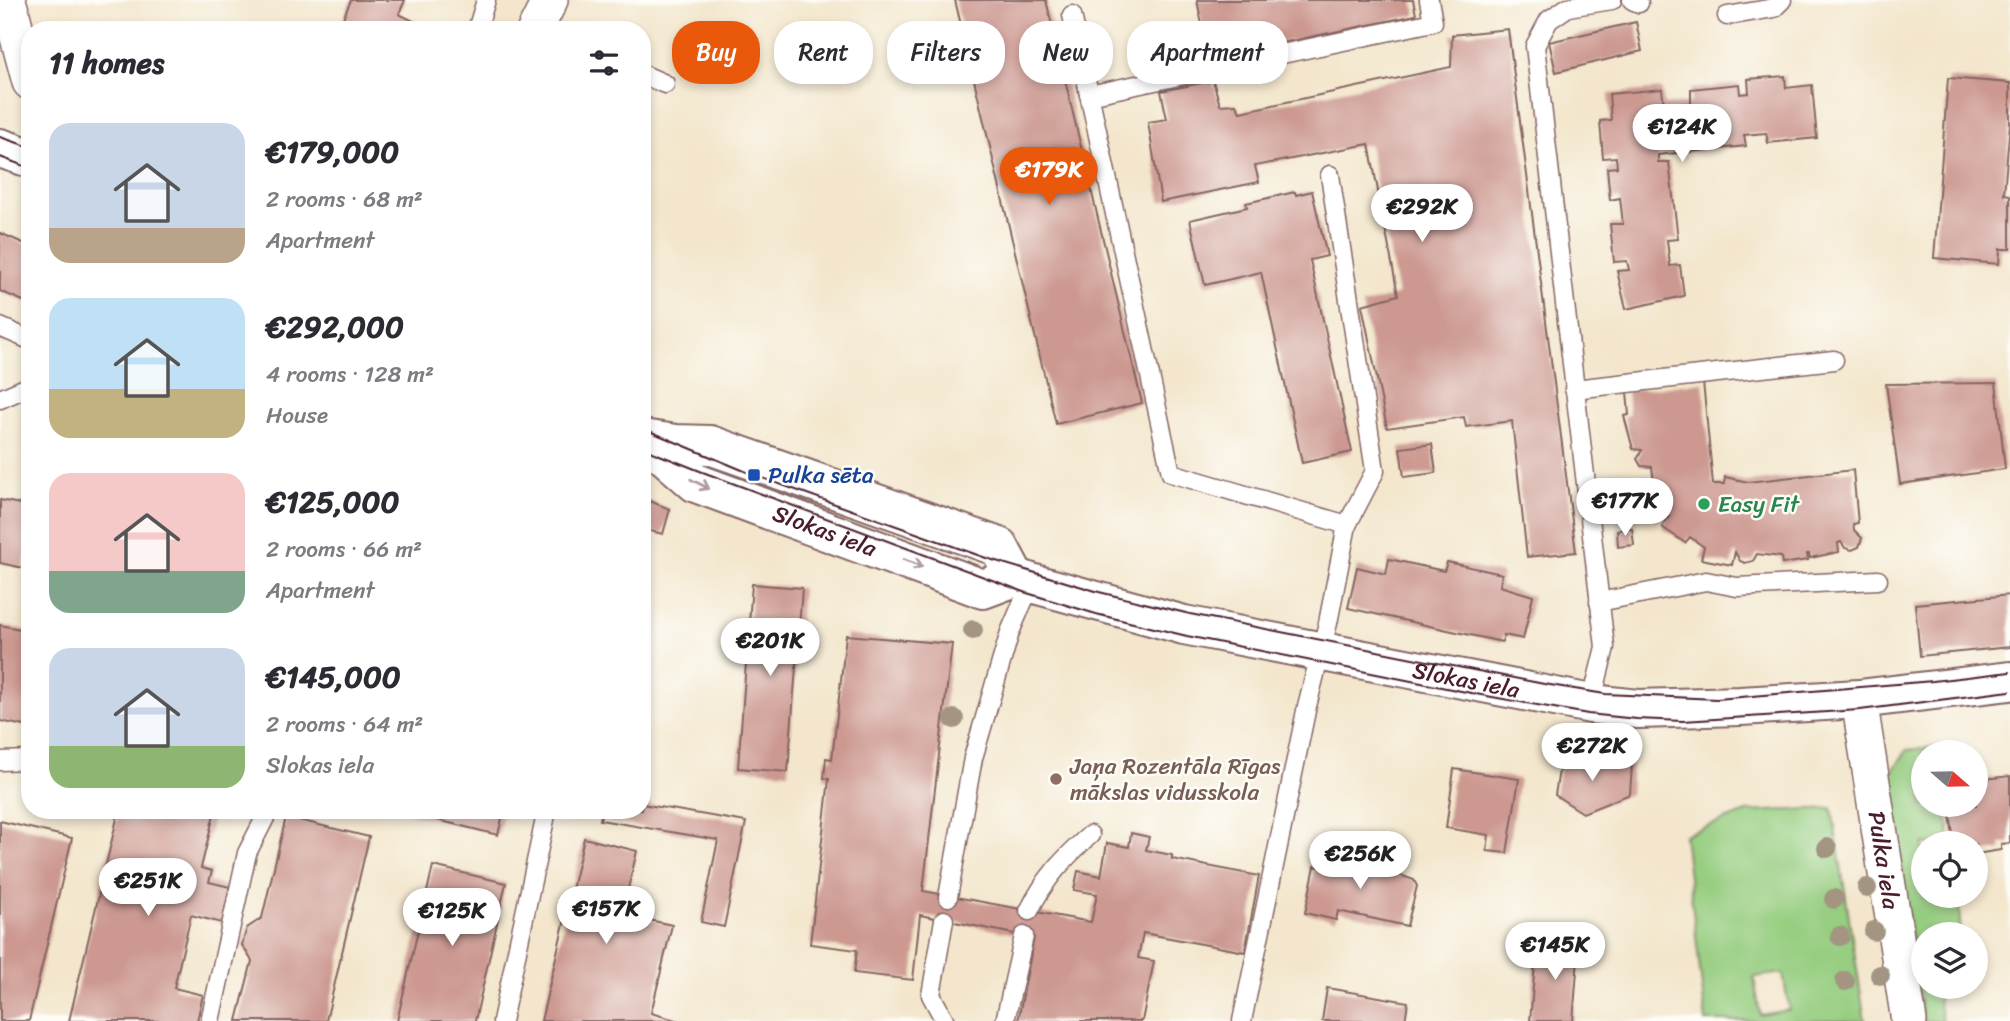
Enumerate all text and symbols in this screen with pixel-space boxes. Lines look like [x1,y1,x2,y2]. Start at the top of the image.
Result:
chip: Buy [672,21,760,84]
chip: Rent [774,21,873,84]
chip: Filters [887,21,1005,84]
chip: New [1019,21,1113,84]
chip: Apartment [1127,21,1288,84]
text: 11 homes [49,36,164,90]
icon: filters [585,44,623,82]
pin: €124K [1633,104,1731,164]
text: €124K [1649,106,1715,147]
text: €179,000 [266,125,399,179]
pin: €179K [1000,148,1098,207]
text: €179K [1016,149,1082,190]
icon: home [105,151,189,235]
text: 2 rooms · 68 m² [266,179,423,220]
pin: €292K [1373,184,1471,244]
text: €292K [1387,186,1457,227]
text: Apartment [266,220,375,261]
text: €292,000 [266,300,404,354]
icon: home [105,326,189,410]
text: 4 rooms · 128 m² [266,354,434,395]
text: House [266,395,328,436]
place label: Pulka sēta [768,455,874,496]
marker: Pulka sēta [746,467,762,483]
text: €125,000 [266,475,399,529]
one-way arrow [689,477,710,491]
pin: €177K [1576,478,1674,538]
text: €177K [1592,480,1658,521]
place label: Easy Fit [1718,484,1801,525]
street label: Slokas iela [767,493,883,569]
marker: Easy Fit [1696,496,1712,512]
icon: home [105,501,189,585]
text: 2 rooms · 66 m² [266,529,422,570]
one-way arrow [901,558,923,570]
text: Apartment [266,570,375,611]
pin: €201K [721,618,819,678]
text: €201K [737,620,803,661]
text: €145,000 [266,650,401,704]
street label: Slokas iela [1409,650,1523,711]
icon: home [105,676,189,760]
text: 2 rooms · 64 m² [266,704,423,745]
pin: €272K [1543,724,1641,783]
text: €272K [1558,725,1626,766]
north arrow [1911,740,1988,817]
map controls [1911,740,1988,999]
text: Slokas iela [266,745,374,786]
place label: Jaņa Rozentāla Rīgas mākslas vidusskola [1069,746,1281,813]
marker: Jaņa Rozentāla Rīgas mākslas vidusskola [1048,771,1064,787]
street label: Pulka iela [1856,808,1911,913]
button: locate [1911,831,1988,908]
pin: €256K [1311,832,1409,891]
text: €256K [1325,833,1395,874]
pin: €251K [99,858,197,918]
text: €251K [115,860,181,901]
pin: €157K [557,886,655,946]
pin: €125K [403,888,501,948]
text: €157K [573,888,639,929]
text: €125K [419,890,485,931]
pin: €145K [1506,922,1604,982]
button: layers [1911,922,1988,999]
text: €145K [1521,924,1589,965]

